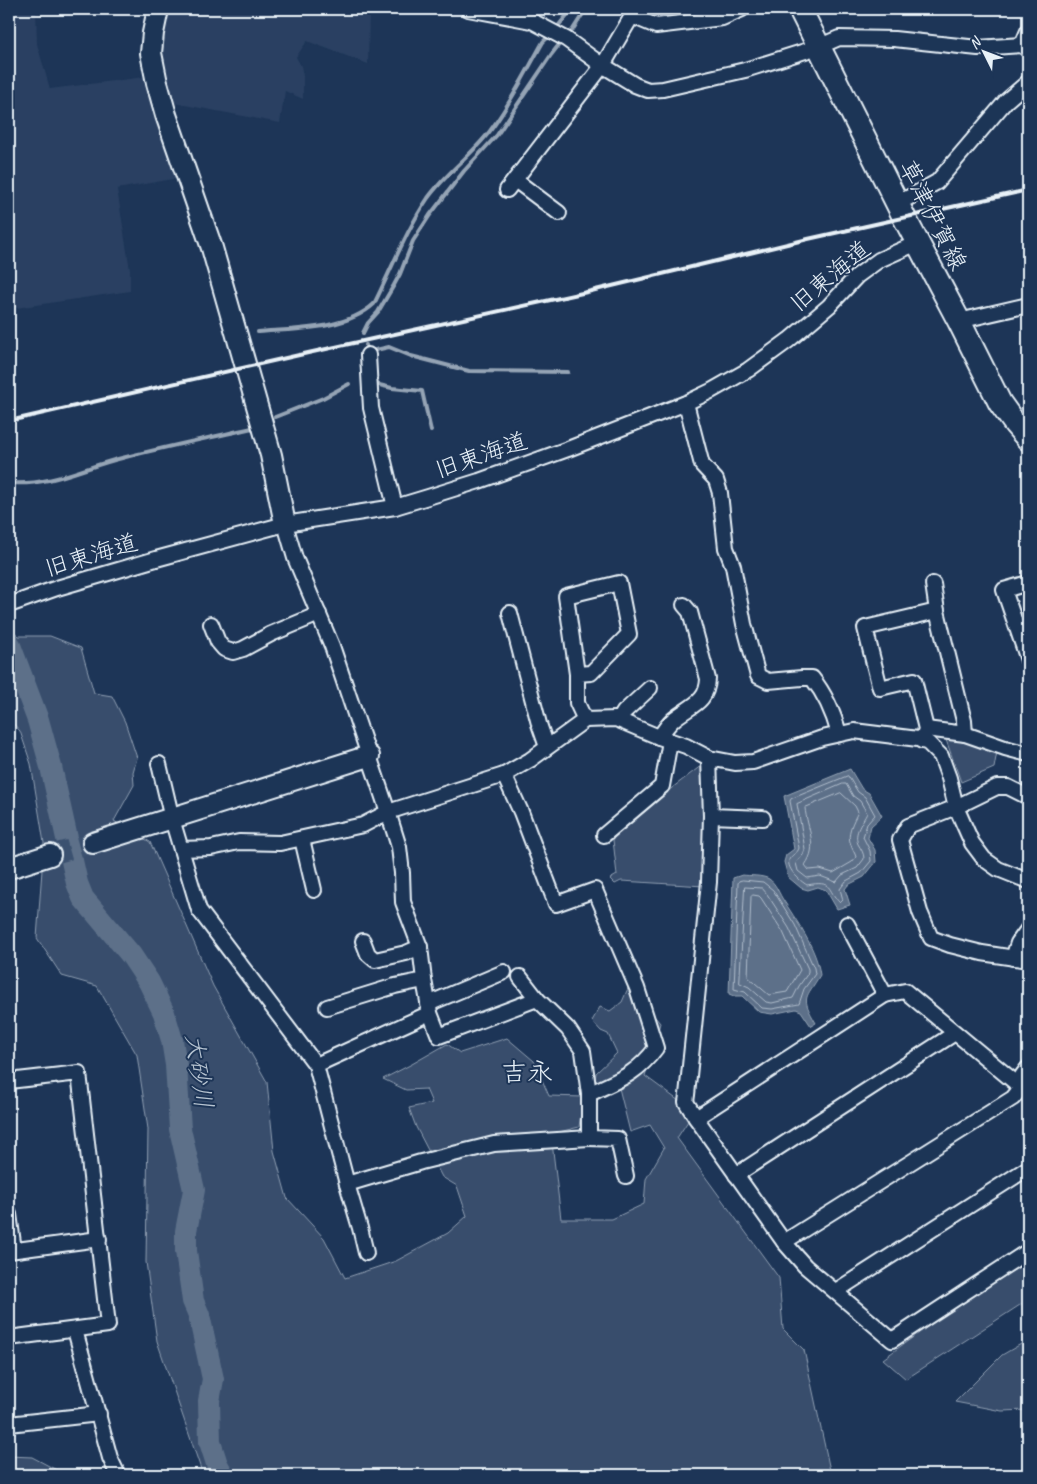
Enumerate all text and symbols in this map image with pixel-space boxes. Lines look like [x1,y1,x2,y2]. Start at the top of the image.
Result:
north arrow [960,28,1010,78]
text: N [965,33,985,53]
street label: 草津伊賀線 [892,155,974,275]
street label: 旧東海道 [784,234,876,318]
street label: 旧東海道 [431,425,531,485]
street label: 旧東海道 [41,527,141,583]
water label: 大砂川 [178,1032,220,1111]
district label: 吉永 [501,1056,553,1089]

